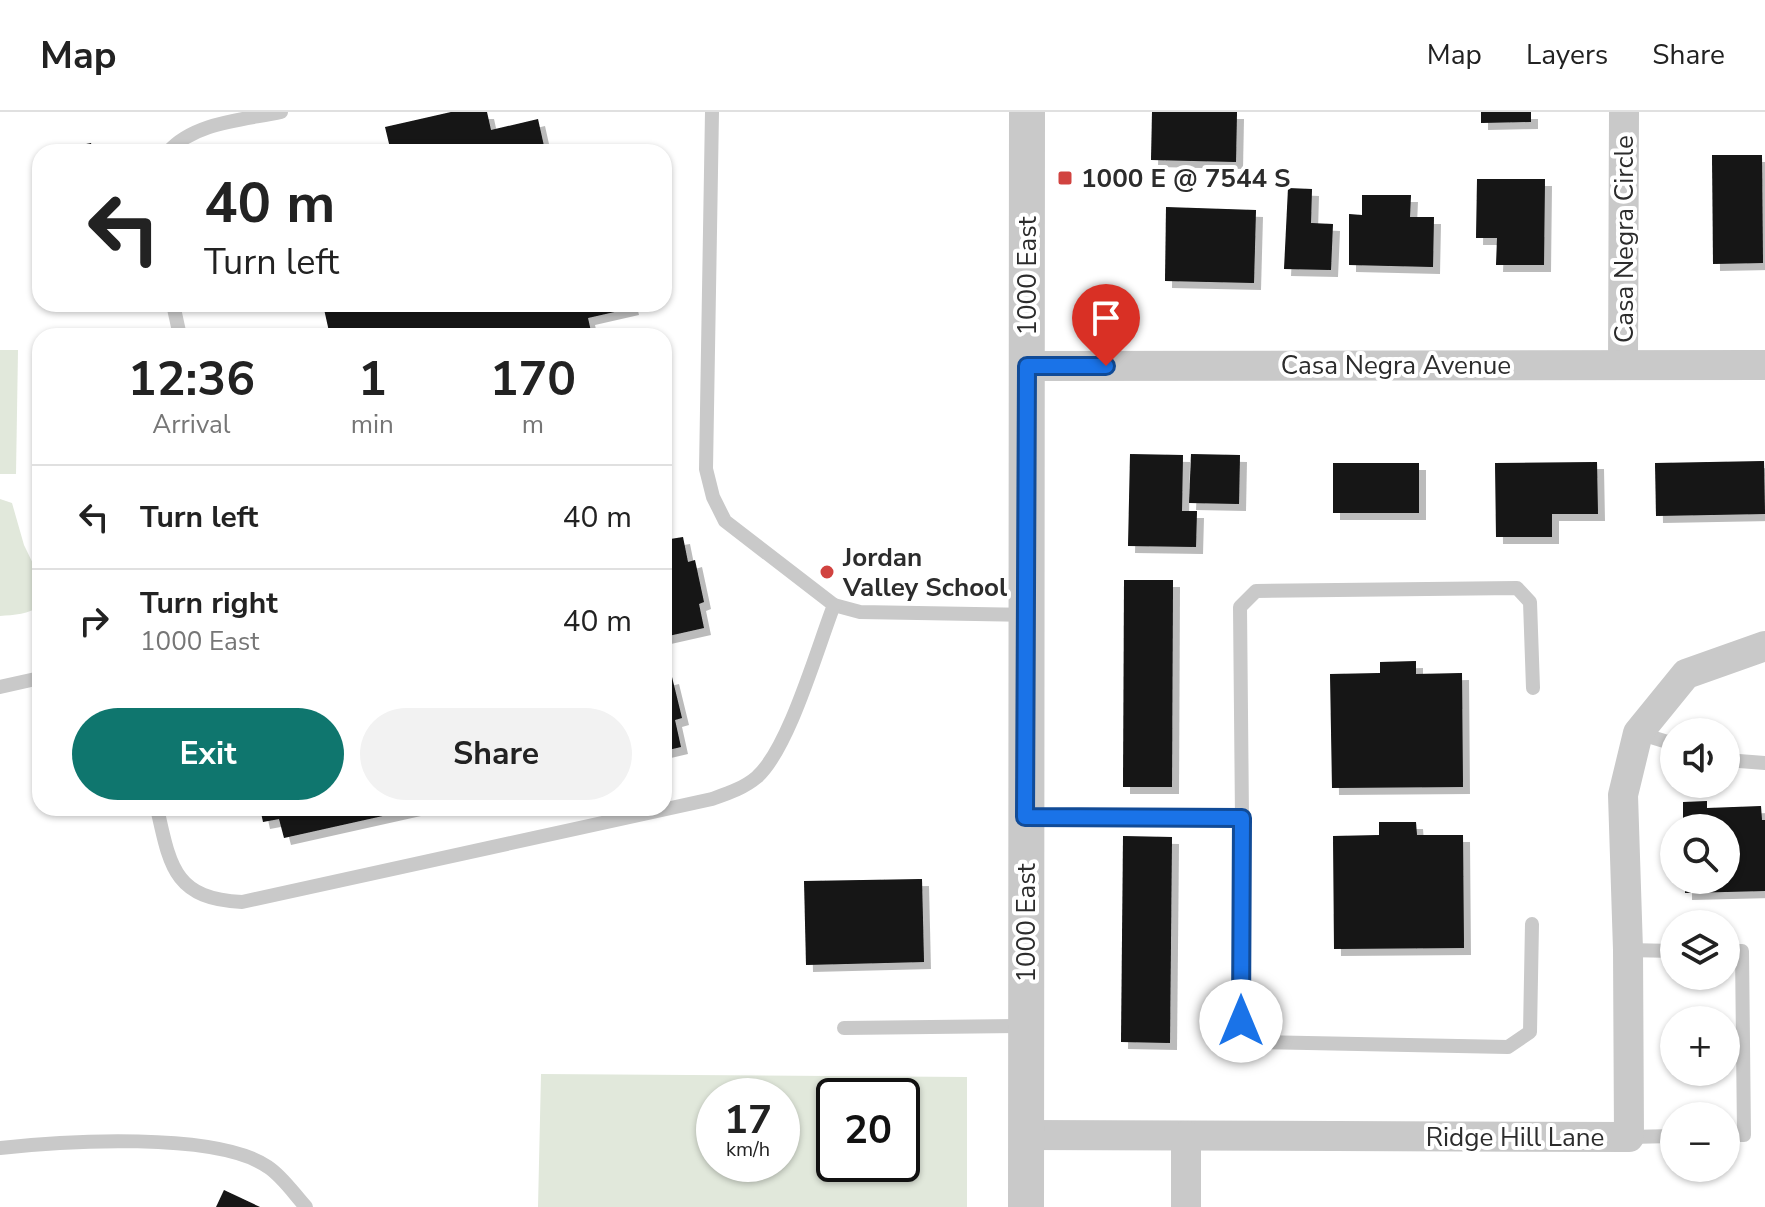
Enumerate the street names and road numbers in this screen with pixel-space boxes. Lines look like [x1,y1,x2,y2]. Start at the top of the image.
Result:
street label: Casa Negra Circle [1607,135,1642,343]
street label: 1000 East [1010,215,1045,336]
street label: Casa Negra Avenue [1281,348,1511,383]
street label: 1000 East [1009,862,1044,983]
street label: Ridge Hill Lane [1426,1120,1604,1155]

